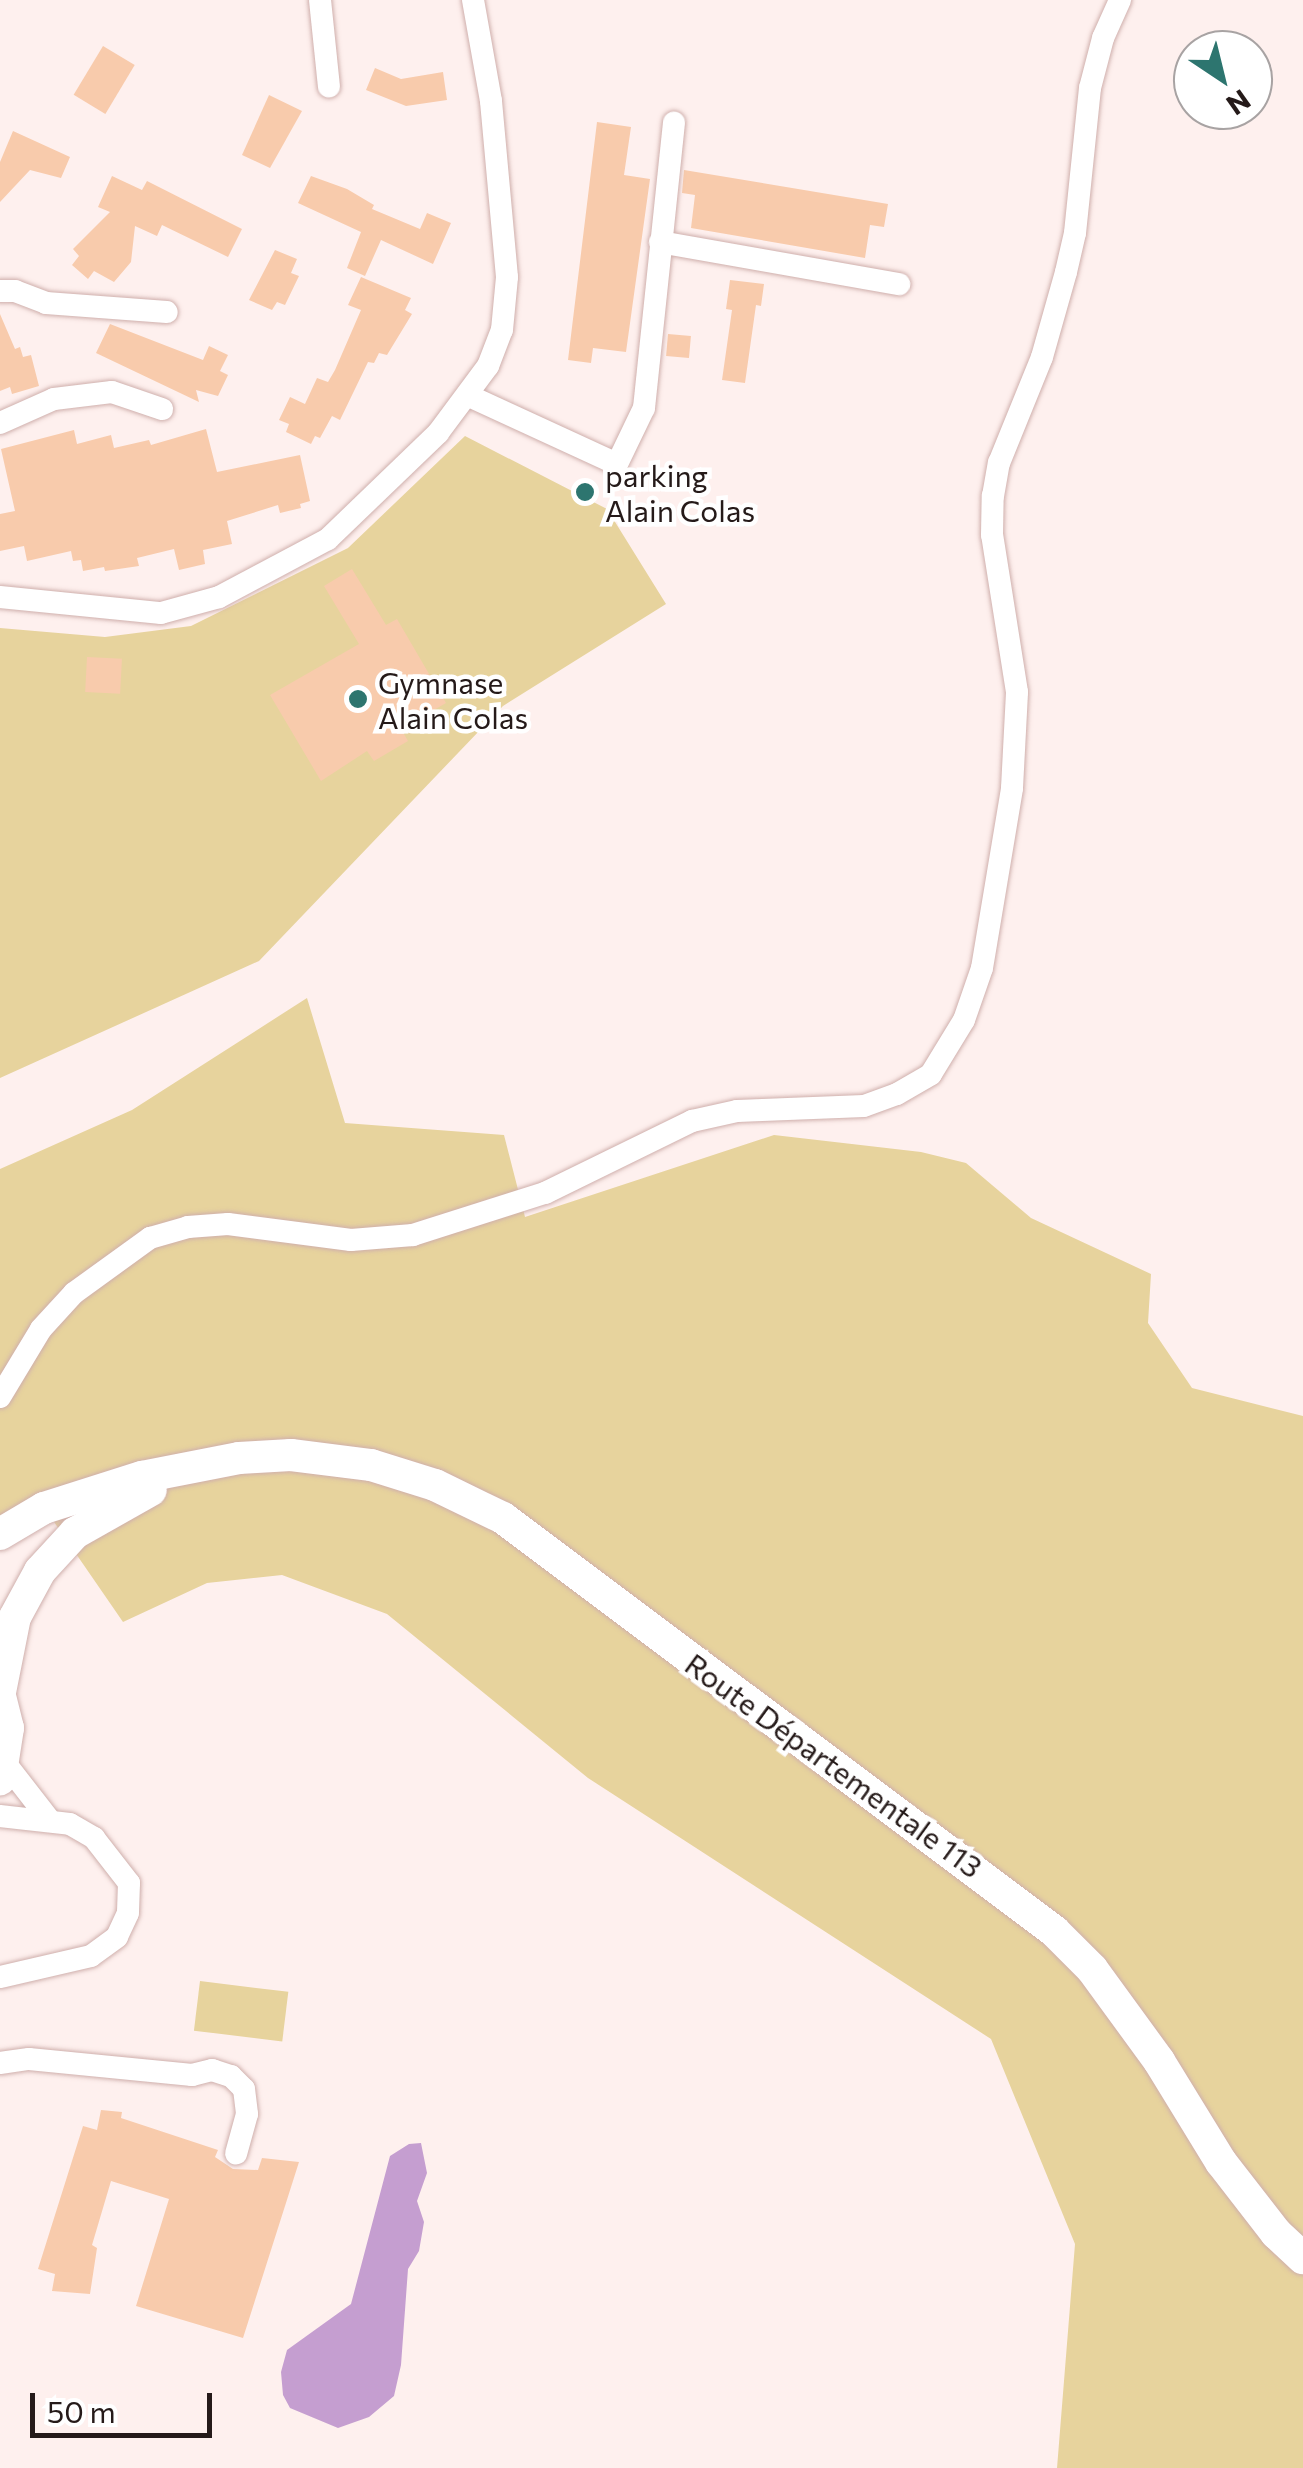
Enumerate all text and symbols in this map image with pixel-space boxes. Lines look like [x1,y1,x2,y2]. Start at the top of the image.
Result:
north arrow [1173,30,1273,130]
text: N [1221,83,1257,123]
place label: parking Alain Colas [605,457,755,528]
marker: parking Alain Colas [574,481,596,503]
place label: Gymnase Alain Colas [378,664,528,734]
marker: Gymnase Alain Colas [347,688,369,710]
street label: Route Départementale 113 [679,1645,989,1885]
scale bar [35,2373,218,2435]
text: 50 m [47,2392,116,2429]

